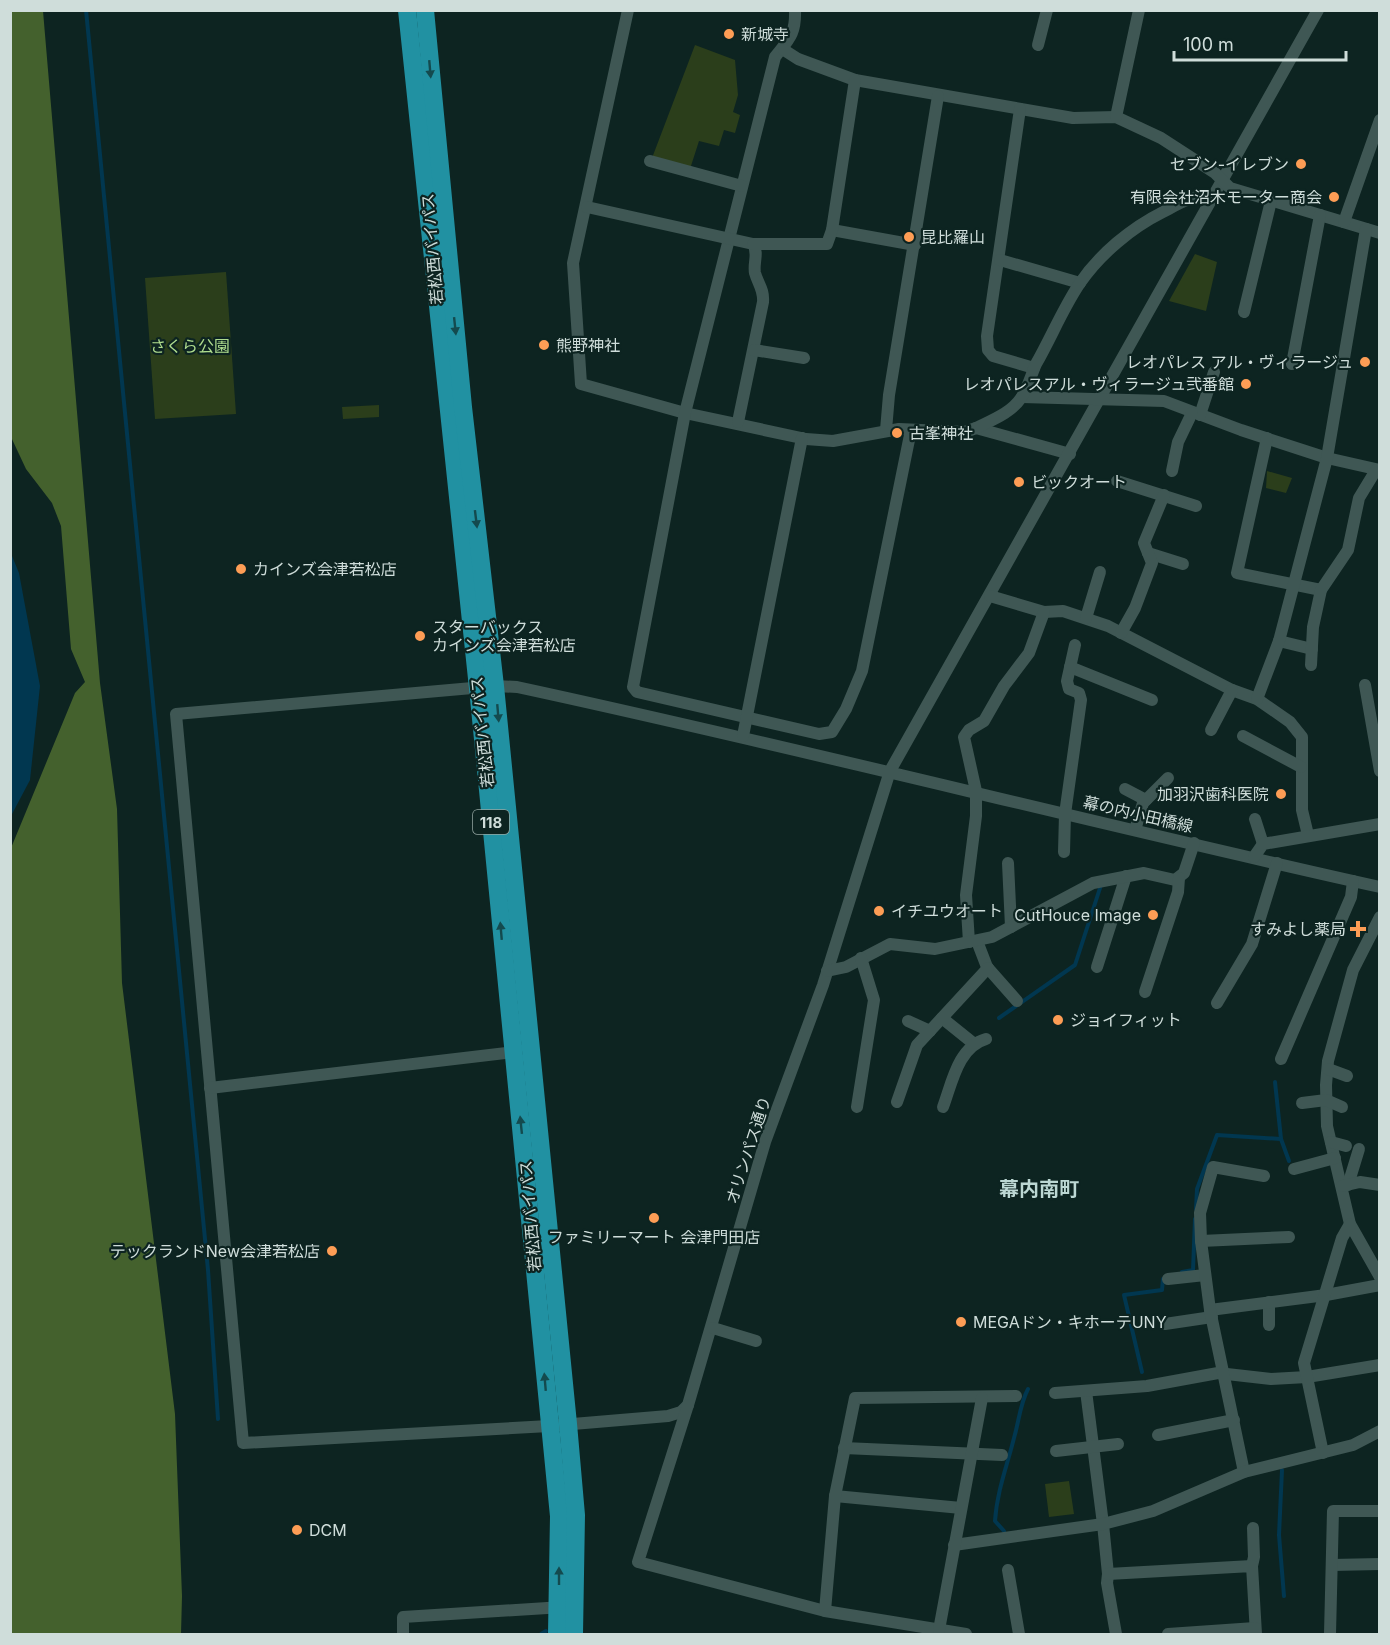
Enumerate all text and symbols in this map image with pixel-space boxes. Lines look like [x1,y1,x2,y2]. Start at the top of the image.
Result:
place label: 新城寺 [741,24,789,44]
scale bar [1174,24,1346,62]
marker: 新城寺 [722,27,736,41]
text: 100 m [1183,34,1234,55]
one-way arrow [425,59,435,78]
place label: セブン-イレブン [1170,154,1289,174]
marker: セブン-イレブン [1294,157,1308,171]
place label: 有限会社沼木モーター商会 [1130,187,1322,207]
marker: 有限会社沼木モーター商会 [1327,190,1341,204]
street label: 若松西バイパス [417,192,447,306]
place label: 昆比羅山 [921,227,985,247]
marker: 昆比羅山 [902,230,916,244]
one-way arrow [450,316,460,335]
place label: 熊野神社 [556,335,620,355]
park label: さくら公園 [150,336,230,356]
marker: 熊野神社 [537,338,551,352]
place label: レオパレス アル・ヴィラージュ [1126,352,1353,372]
marker: レオパレス アル・ヴィラージュ [1358,355,1372,369]
place label: レオパレスアル・ヴィラージュ弐番館 [964,374,1234,394]
marker: レオパレスアル・ヴィラージュ弐番館 [1239,377,1253,391]
place label: 古峯神社 [909,423,973,443]
marker: 古峯神社 [890,426,904,440]
place label: ビックオート [1031,472,1127,492]
marker: ビックオート [1012,475,1026,489]
one-way arrow [471,510,481,529]
place label: カインズ会津若松店 [253,559,397,579]
marker: カインズ会津若松店 [234,562,248,576]
place label: スターバックス カインズ会津若松店 [432,617,576,655]
marker: スターバックス カインズ会津若松店 [413,629,427,643]
street label: 若松西バイパス [466,675,498,789]
one-way arrow [493,704,503,723]
place label: 加羽沢歯科医院 [1157,784,1269,804]
marker: 加羽沢歯科医院 [1274,787,1288,801]
street label: 幕の内小田橋線 [1081,792,1195,836]
road number: 118 [473,810,509,834]
place label: イチユウオート [891,901,1003,921]
marker: イチユウオート [872,904,886,918]
place label: CutHouce Image [1014,905,1141,925]
marker: CutHouce Image [1146,908,1160,922]
place label: すみよし薬局 [1250,919,1346,939]
one-way arrow [496,921,506,940]
marker: すみよし薬局 [1351,922,1365,936]
place label: ジョイフィット [1070,1010,1182,1030]
marker: ジョイフィット [1051,1013,1065,1027]
street label: オリンパス通り [721,1094,775,1206]
one-way arrow [516,1115,526,1134]
street label: 若松西バイパス [515,1159,545,1273]
district label: 幕内南町 [999,1177,1079,1201]
marker: ファミリーマート 会津門田店 [647,1211,661,1225]
place label: ファミリーマート 会津門田店 [548,1227,760,1247]
place label: テックランドNew会津若松店 [110,1241,320,1261]
marker: テックランドNew会津若松店 [325,1244,339,1258]
place label: MEGAドン・キホーテUNY [973,1312,1167,1332]
marker: MEGAドン・キホーテUNY [954,1315,968,1329]
one-way arrow [540,1372,550,1391]
place label: DCM [309,1520,347,1540]
marker: DCM [290,1523,304,1537]
one-way arrow [554,1567,564,1586]

